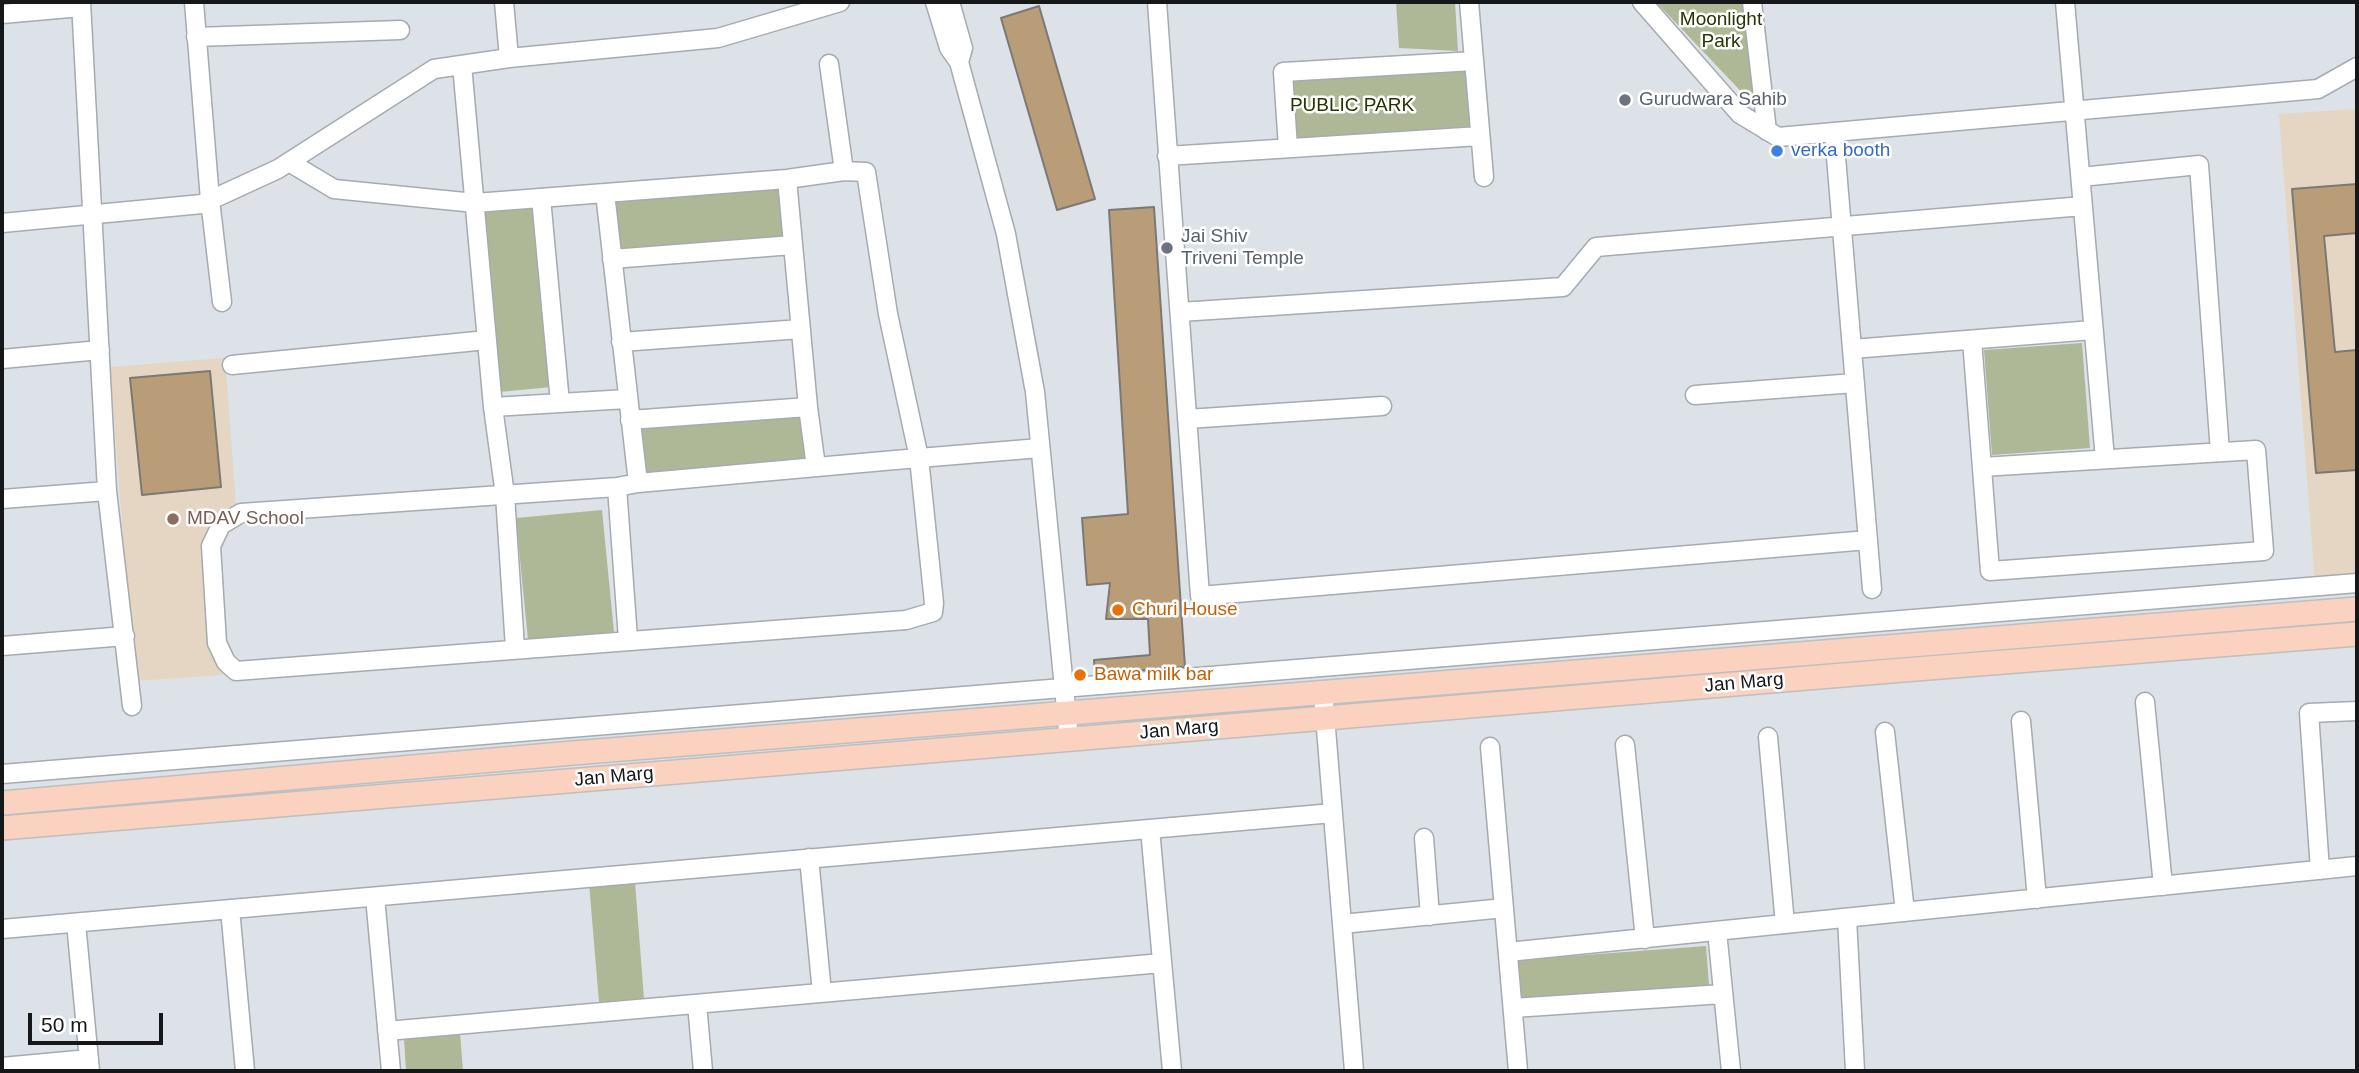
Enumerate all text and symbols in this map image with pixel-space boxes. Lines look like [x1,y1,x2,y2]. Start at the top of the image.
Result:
park label: Moonlight Park [1680,9,1762,53]
place label: Gurudwara Sahib [1639,89,1787,111]
marker: Gurudwara Sahib [1617,92,1633,108]
park label: PUBLIC PARK [1290,95,1414,117]
place label: verka booth [1791,140,1890,162]
marker: verka booth [1769,143,1785,159]
place label: Jai Shiv Triveni Temple [1181,226,1304,270]
marker: Jai Shiv Triveni Temple [1159,240,1175,256]
place label: MDAV School [187,508,304,530]
marker: MDAV School [165,511,181,527]
place label: Churi House [1132,599,1238,621]
marker: Churi House [1110,602,1126,618]
place label: Bawa milk bar [1094,664,1213,686]
marker: Bawa milk bar [1072,667,1088,683]
street label: Jan Marg [1704,668,1784,698]
street label: Jan Marg [1139,715,1219,745]
street label: Jan Marg [574,762,654,792]
scale bar [32,1000,166,1044]
text: 50 m [41,1013,88,1036]

